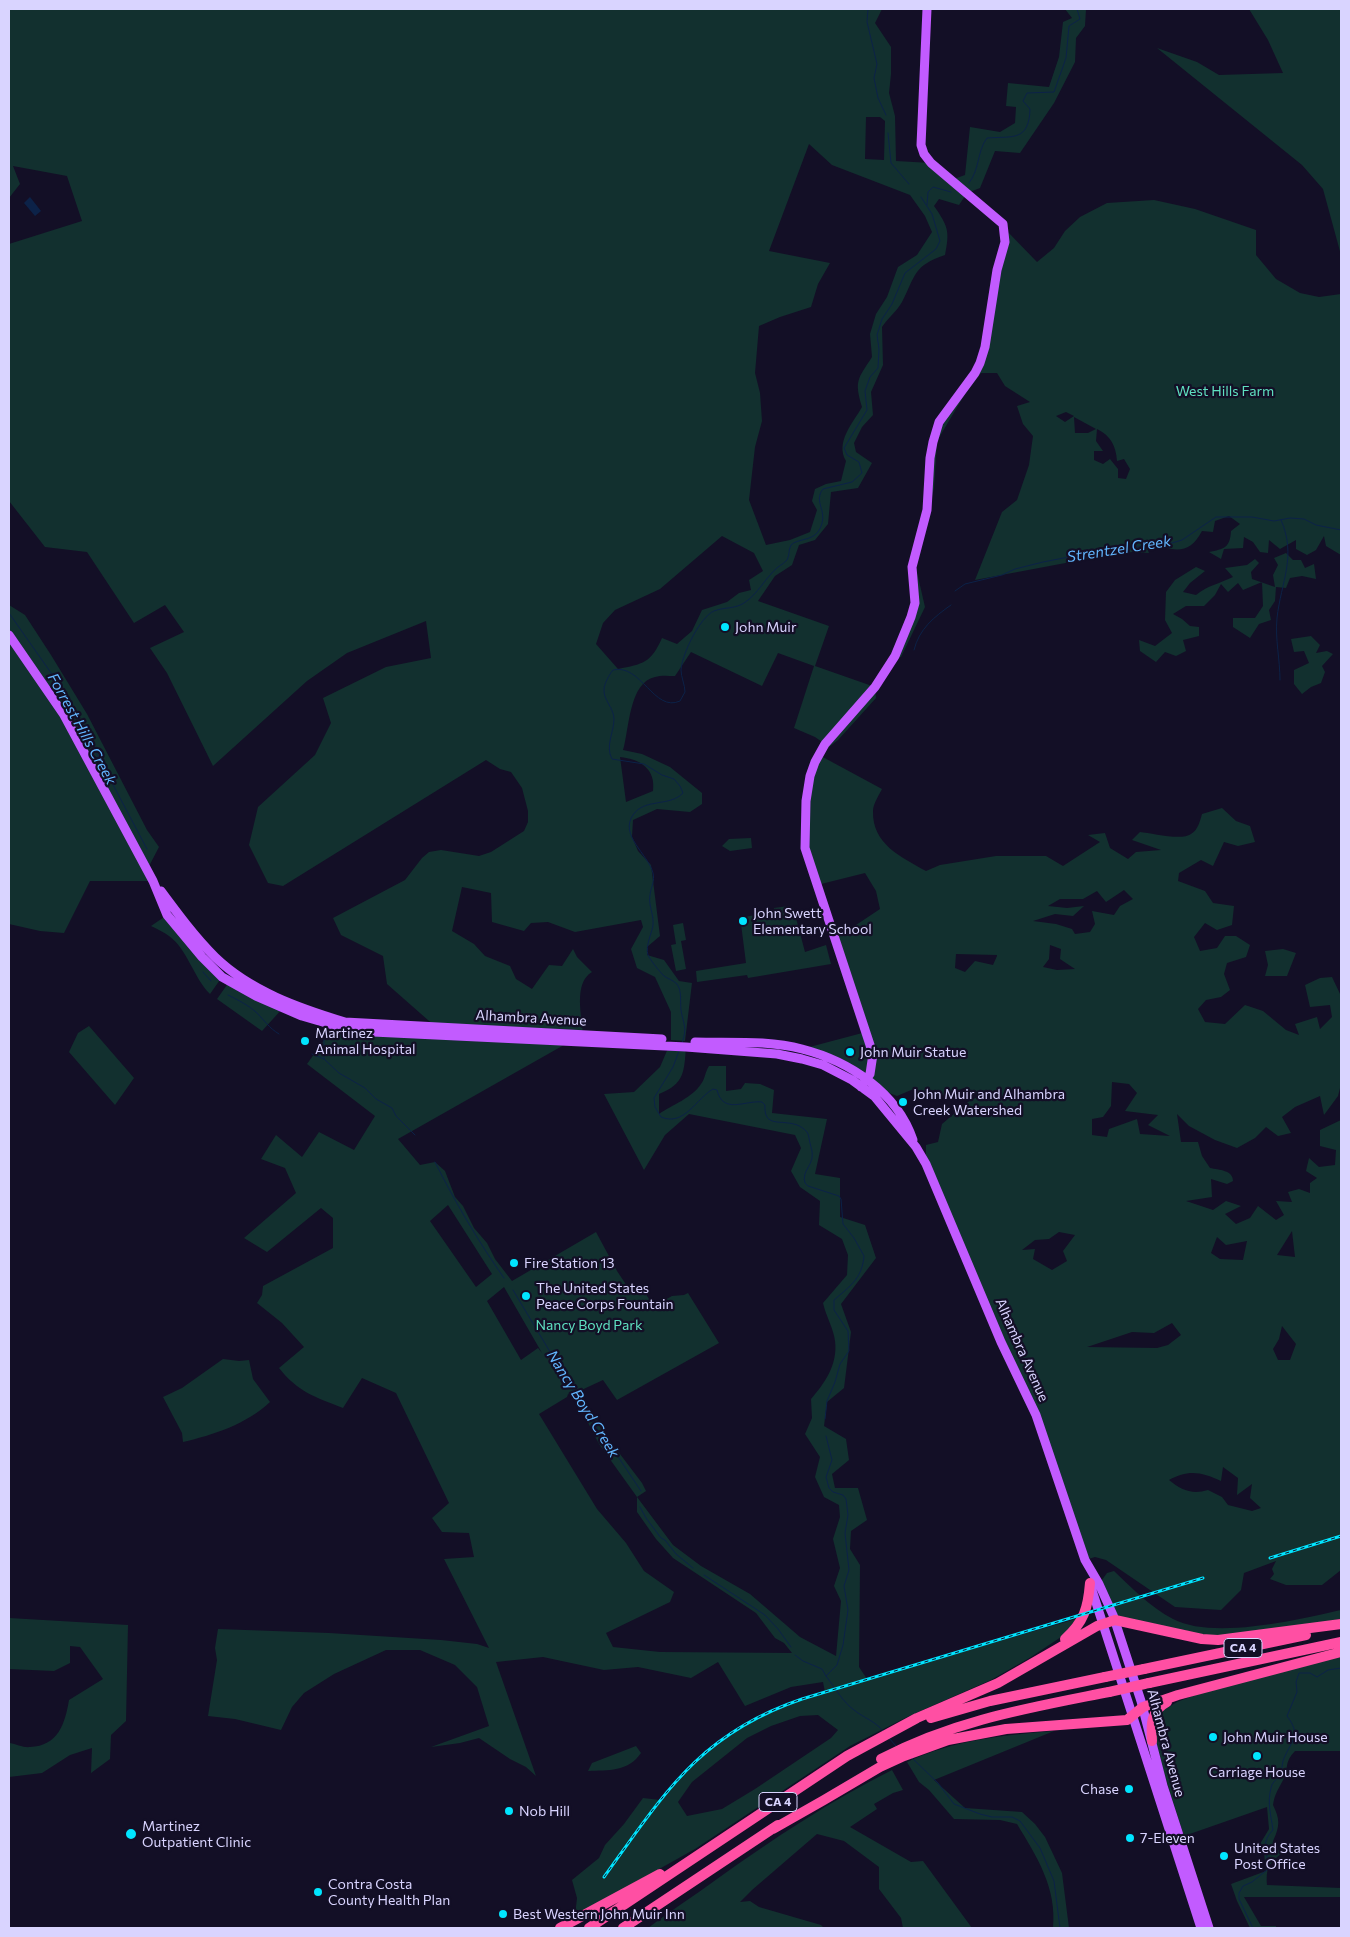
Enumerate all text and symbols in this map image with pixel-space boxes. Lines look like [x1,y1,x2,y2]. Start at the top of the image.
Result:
park label: West Hills Farm [1176,383,1274,399]
water label: Strentzel Creek [1066,532,1172,566]
place label: John Muir [735,619,797,635]
marker: John Muir [719,621,731,633]
water label: Forrest Hills Creek [44,670,120,788]
place label: John Swett Elementary School [753,905,872,938]
marker: John Swett Elementary School [737,915,749,927]
street label: Alhambra Avenue [475,1007,587,1029]
place label: Martinez Animal Hospital [315,1025,416,1058]
marker: Martinez Animal Hospital [299,1035,311,1047]
place label: John Muir Statue [860,1044,966,1060]
marker: John Muir Statue [844,1046,856,1058]
place label: John Muir and Alhambra Creek Watershed [913,1086,1065,1118]
marker: John Muir and Alhambra Creek Watershed [897,1096,909,1108]
place label: Fire Station 13 [524,1255,615,1271]
marker: Fire Station 13 [508,1257,520,1269]
place label: The United States Peace Corps Fountain [536,1280,674,1312]
marker: The United States Peace Corps Fountain [520,1290,532,1302]
street label: Alhambra Avenue [992,1296,1052,1404]
park label: Nancy Boyd Park [535,1317,643,1333]
water label: Nancy Boyd Creek [543,1347,623,1461]
road number: CA 4 [1224,1639,1262,1658]
street label: Alhambra Avenue [1143,1687,1189,1799]
place label: John Muir House [1223,1729,1328,1745]
marker: John Muir House [1207,1731,1219,1743]
marker: Carriage House [1251,1750,1263,1762]
place label: Carriage House [1209,1764,1305,1780]
place label: Chase [1080,1781,1119,1797]
marker: Chase [1123,1783,1135,1795]
road number: CA 4 [759,1792,797,1811]
place label: Nob Hill [519,1803,570,1819]
marker: Nob Hill [503,1805,515,1817]
place label: Martinez Outpatient Clinic [142,1818,251,1850]
marker: Martinez Outpatient Clinic [124,1827,138,1841]
place label: 7-Eleven [1140,1830,1195,1846]
marker: 7-Eleven [1124,1832,1136,1844]
place label: United States Post Office [1234,1840,1320,1872]
marker: United States Post Office [1218,1850,1230,1862]
place label: Contra Costa County Health Plan [328,1876,450,1908]
marker: Contra Costa County Health Plan [312,1886,324,1898]
place label: Best Western John Muir Inn [513,1906,685,1922]
marker: Best Western John Muir Inn [497,1908,509,1920]

